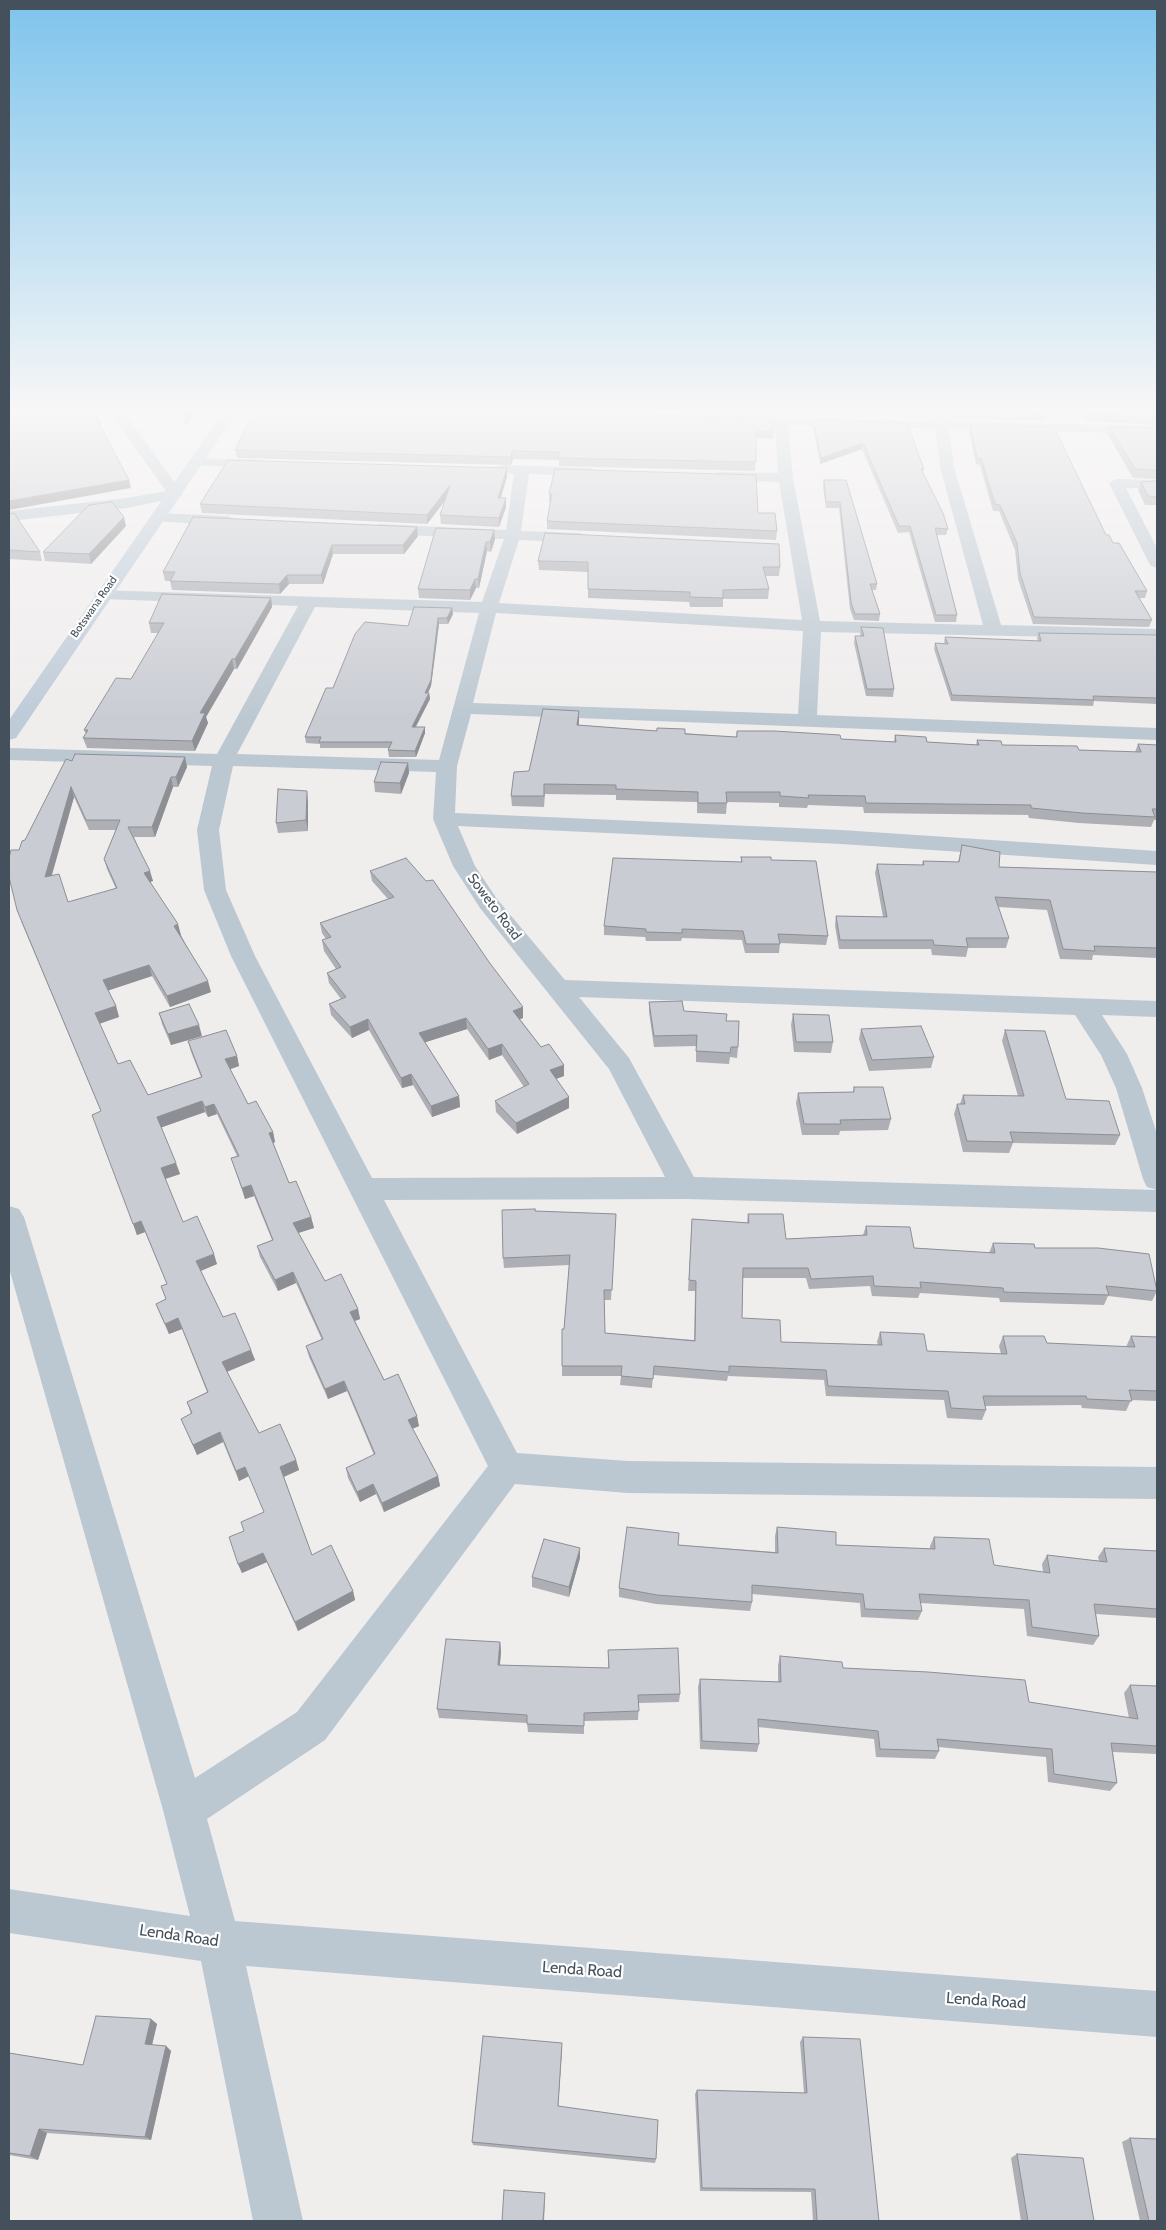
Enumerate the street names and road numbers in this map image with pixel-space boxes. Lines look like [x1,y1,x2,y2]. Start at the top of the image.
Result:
street label: Botswana Road [68,574,120,640]
street label: Soweto Road [464,870,524,944]
street label: Lenda Road [138,1921,220,1951]
street label: Lenda Road [541,1958,623,1982]
street label: Lenda Road [945,1989,1027,2013]

